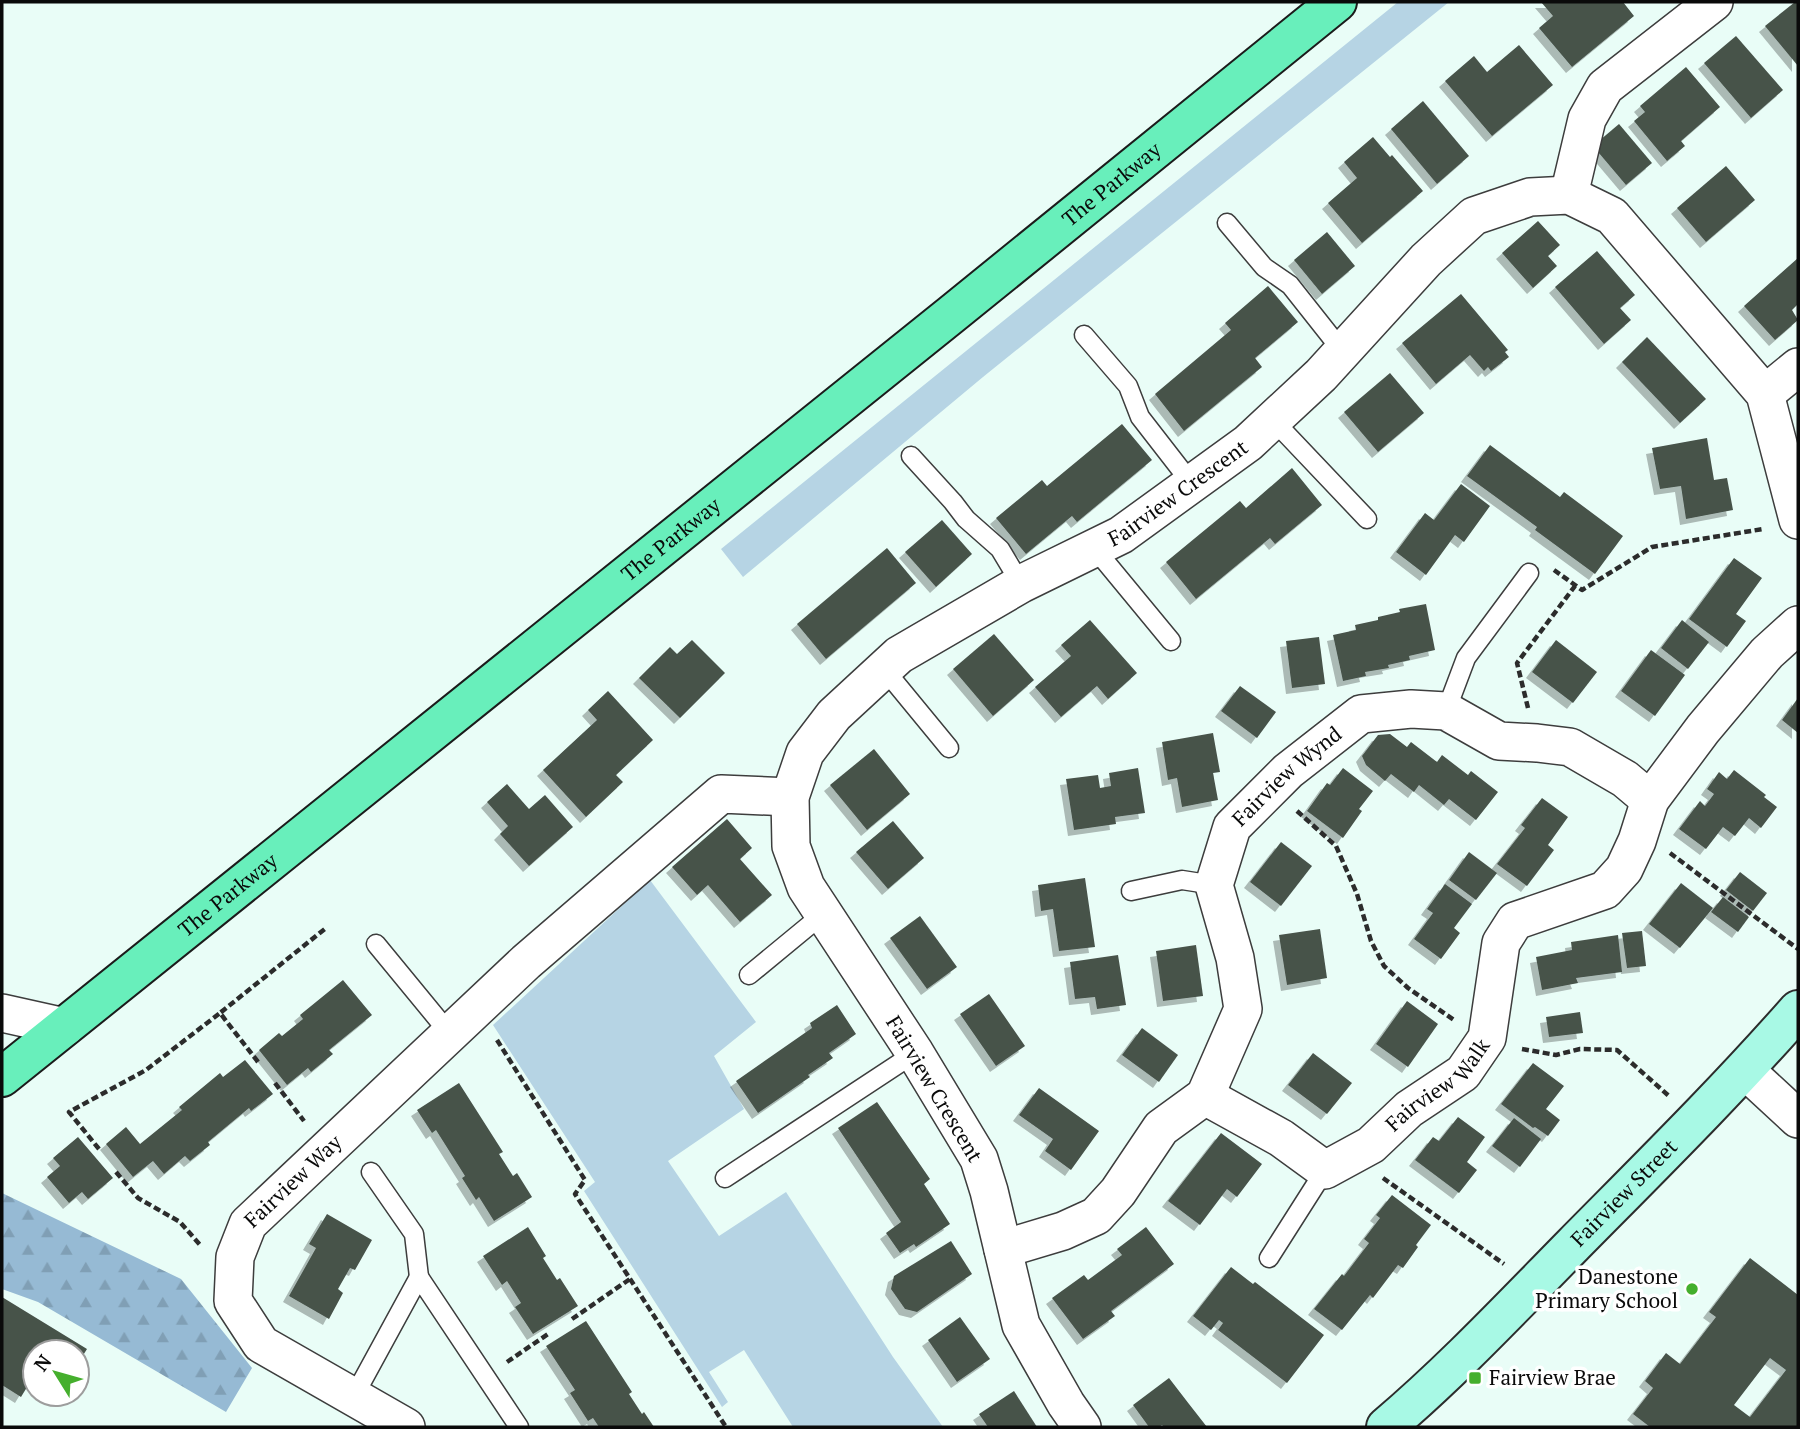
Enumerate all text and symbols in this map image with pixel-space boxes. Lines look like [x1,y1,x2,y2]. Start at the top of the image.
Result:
street label: The Parkway [1056,135,1167,232]
street label: Fairview Crescent [1103,433,1253,552]
street label: The Parkway [615,490,726,587]
street label: Fairview Wynd [1225,719,1347,832]
street label: The Parkway [172,846,283,943]
street label: Fairview Crescent [880,1010,990,1167]
street label: Fairview Walk [1379,1033,1496,1137]
street label: Fairview Way [238,1128,348,1233]
street label: Fairview Street [1564,1132,1683,1252]
place label: Danestone Primary School [1535,1262,1678,1314]
marker: Danestone Primary School [1684,1281,1700,1297]
north arrow [21,1338,91,1408]
text: N [28,1349,57,1376]
place label: Fairview Brae [1489,1363,1616,1391]
marker: Fairview Brae [1467,1370,1483,1386]

